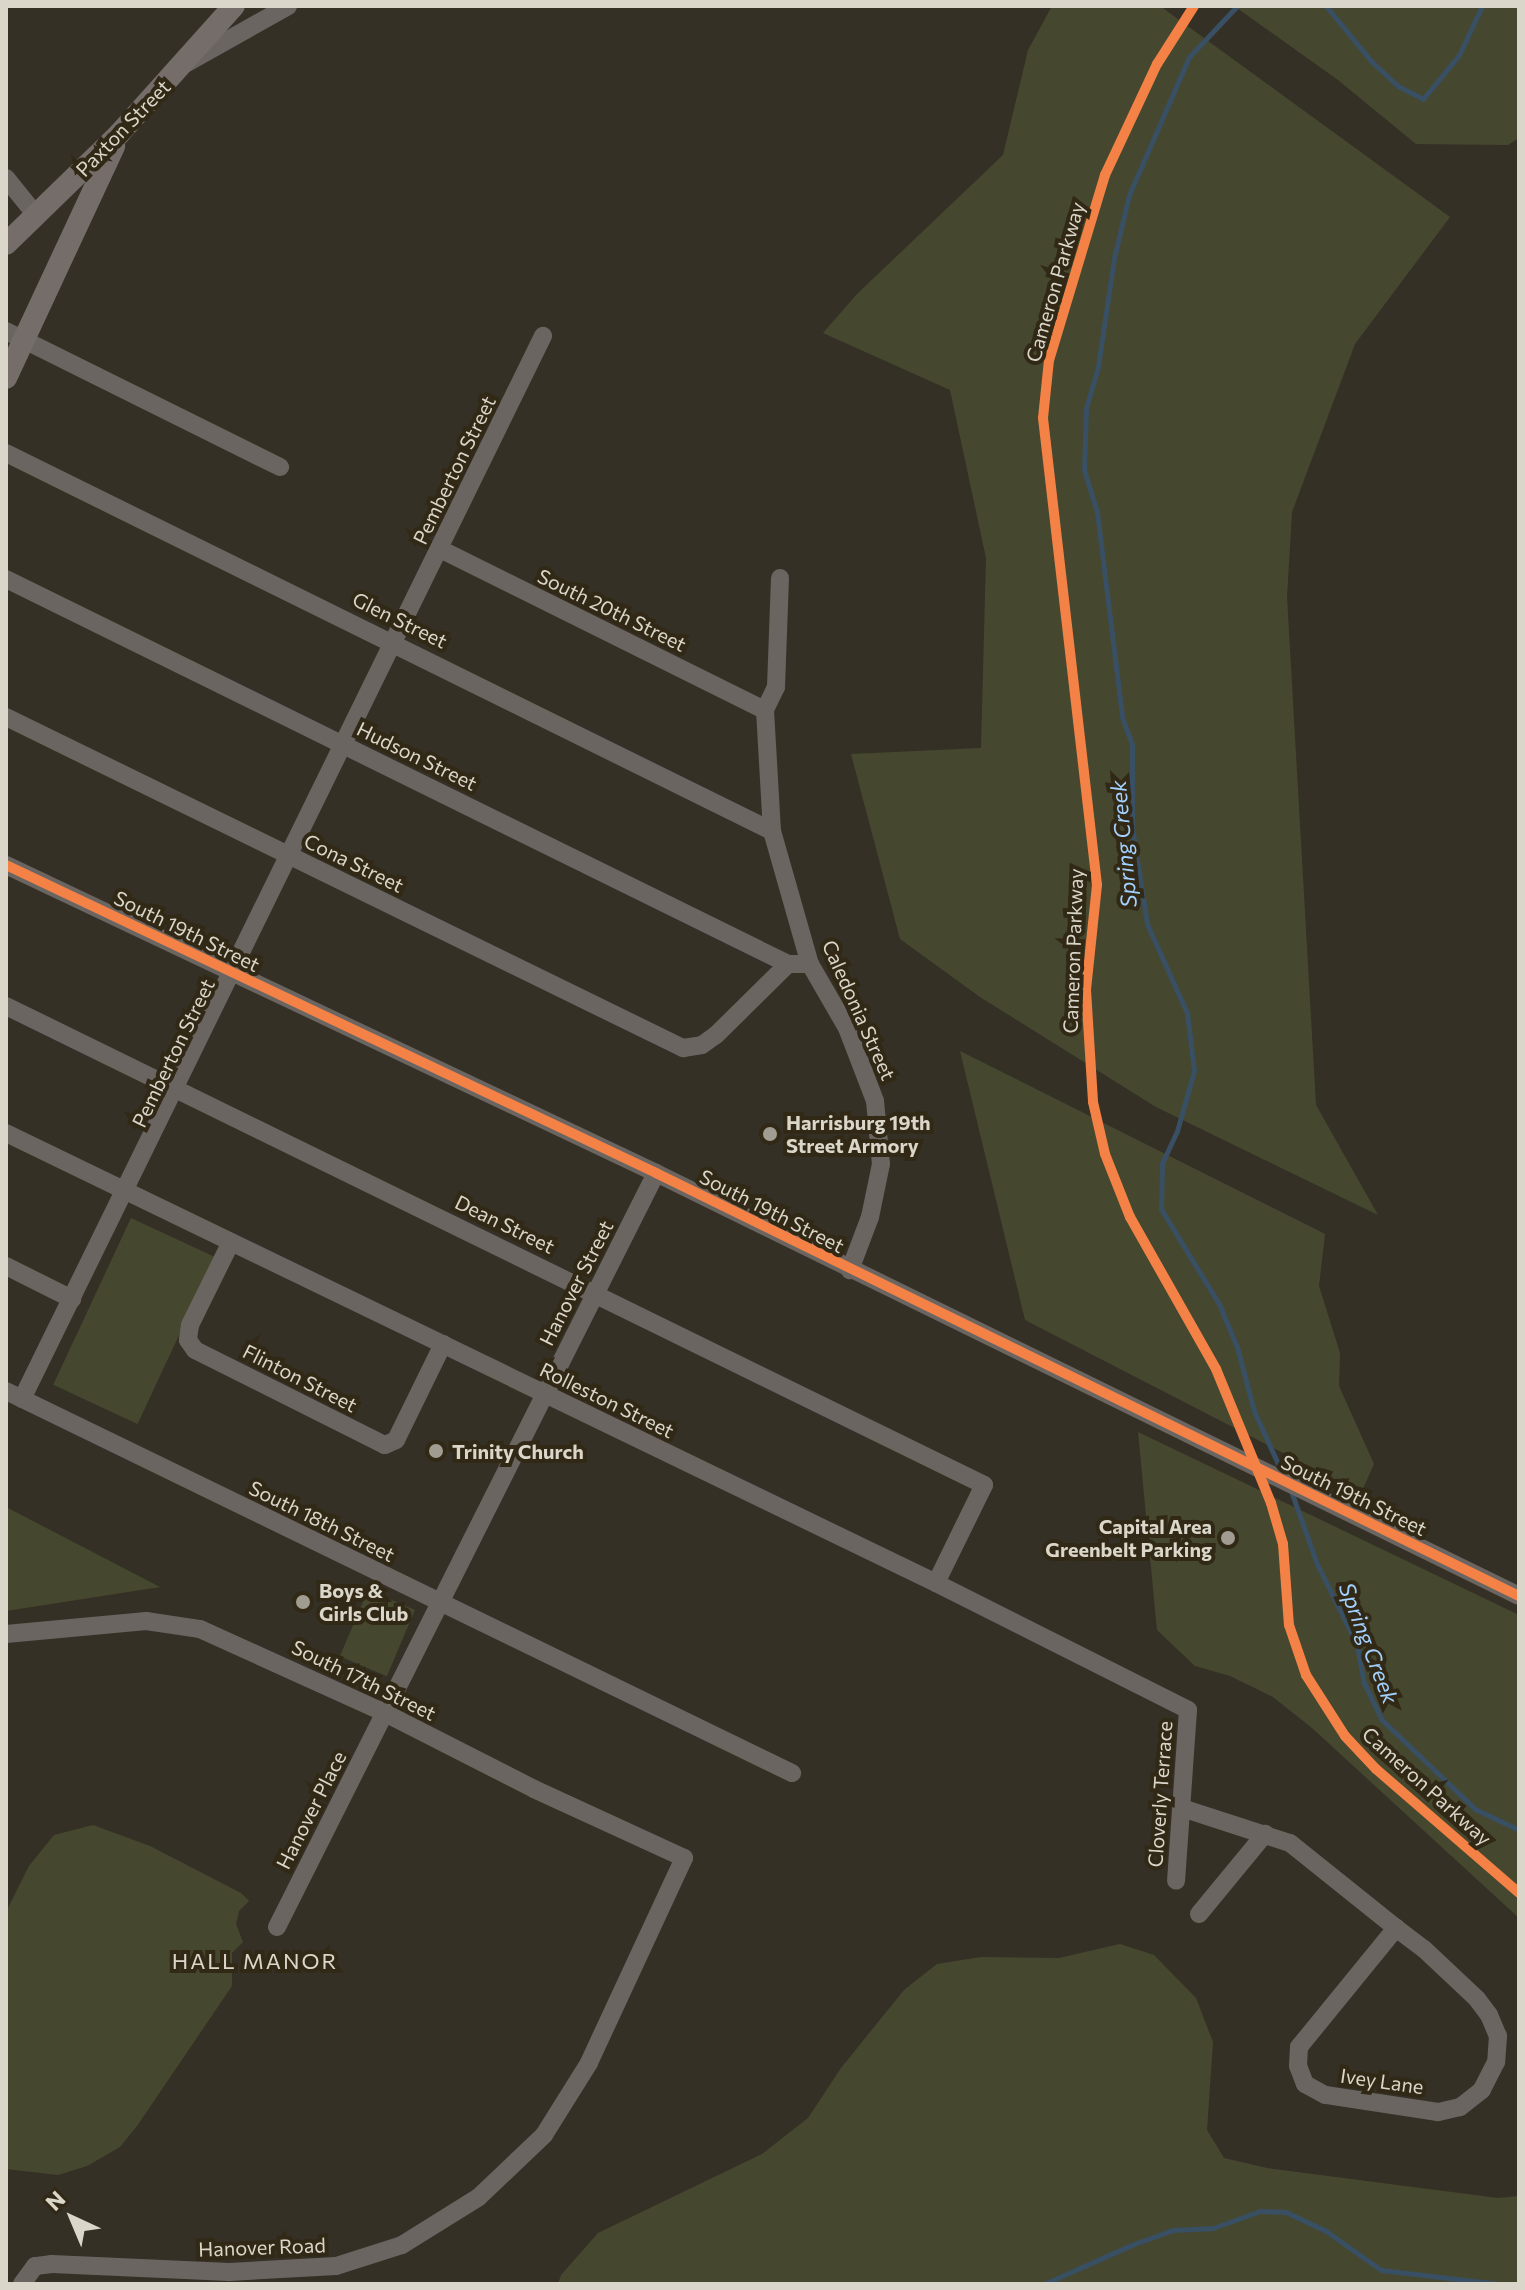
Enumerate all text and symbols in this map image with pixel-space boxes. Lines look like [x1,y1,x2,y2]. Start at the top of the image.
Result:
street label: Paxton Street [71,75,175,181]
street label: Cameron Parkway [1021,199,1089,365]
street label: Pemberton Street [408,392,500,548]
street label: South 20th Street [534,564,690,656]
street label: Glen Street [349,587,451,653]
street label: Hudson Street [353,717,481,795]
water label: Spring Creek [1104,779,1142,909]
street label: Cona Street [300,829,408,897]
street label: Cameron Parkway [1058,868,1088,1034]
street label: South 19th Street [110,885,264,977]
street label: Caledonia Street [817,936,901,1084]
street label: Pemberton Street [127,975,219,1131]
place label: Harrisburg 19th Street Armory [786,1110,931,1157]
marker: Harrisburg 19th Street Armory [761,1125,779,1143]
street label: South 19th Street [696,1164,848,1258]
street label: Dean Street [451,1190,559,1258]
street label: Hanover Street [534,1216,618,1350]
street label: Flinton Street [239,1339,361,1417]
street label: Rolleston Street [536,1357,678,1443]
place label: Trinity Church [452,1439,584,1463]
marker: Trinity Church [427,1442,445,1460]
street label: South 19th Street [1277,1449,1431,1541]
street label: South 18th Street [245,1475,399,1567]
place label: Capital Area Greenbelt Parking [1045,1514,1212,1561]
marker: Capital Area Greenbelt Parking [1219,1529,1237,1547]
place label: Boys & Girls Club [319,1578,408,1625]
water label: Spring Creek [1334,1579,1404,1707]
marker: Boys & Girls Club [294,1593,312,1611]
street label: South 17th Street [288,1635,440,1725]
street label: Cloverly Terrace [1143,1720,1177,1868]
street label: Cameron Parkway [1358,1722,1496,1850]
street label: Hanover Place [271,1747,351,1873]
district label: HALL MANOR [172,1948,338,1974]
street label: Ivey Lane [1339,2063,1425,2099]
north arrow [32,2178,112,2258]
text: N [40,2185,70,2216]
street label: Hanover Road [198,2233,326,2261]

